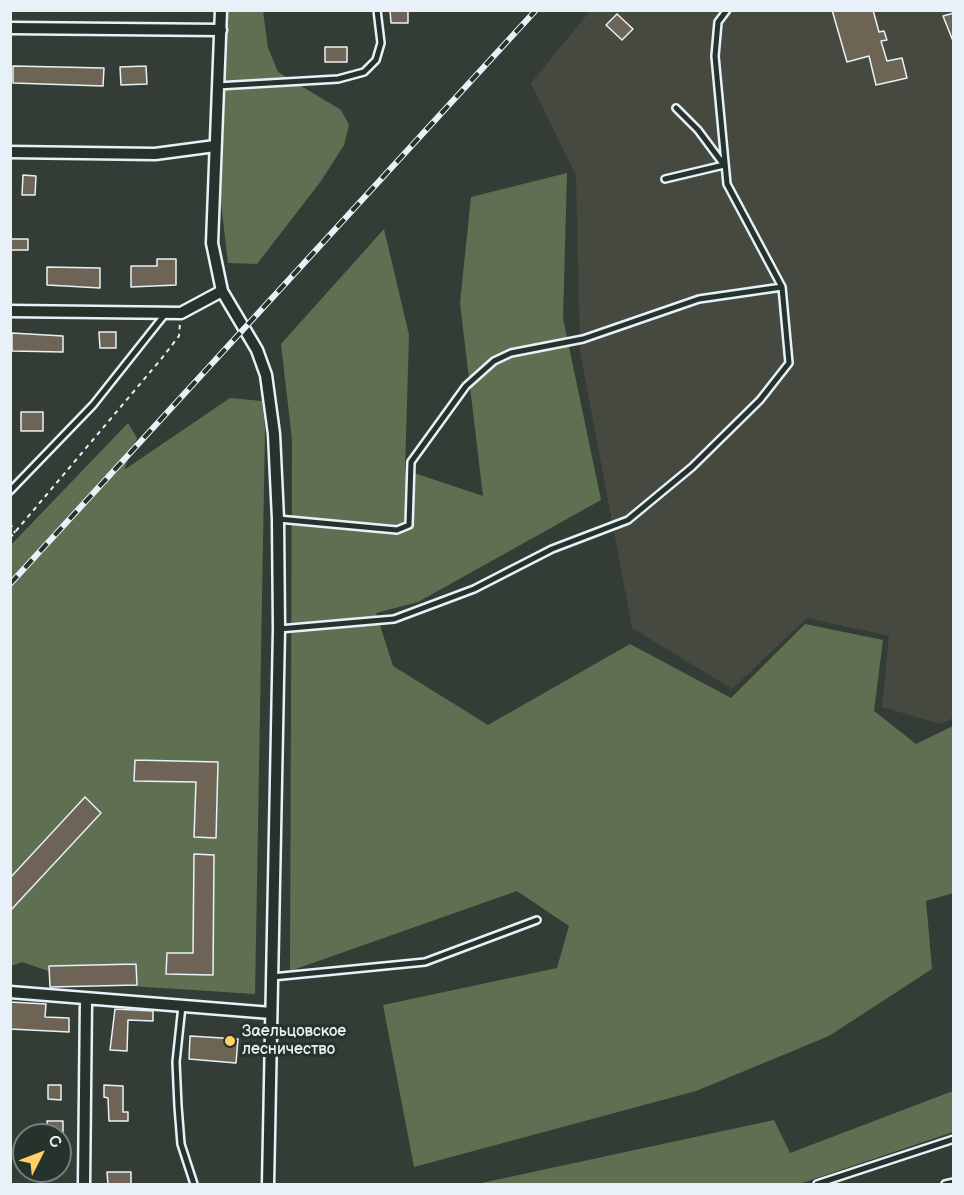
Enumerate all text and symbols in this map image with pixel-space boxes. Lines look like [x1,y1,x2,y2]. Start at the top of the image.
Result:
place label: Заельцовское лесничество [242,1022,346,1060]
marker: Заельцовское лесничество [223,1034,237,1048]
north arrow [12,1123,72,1183]
text: С [43,1131,65,1152]

